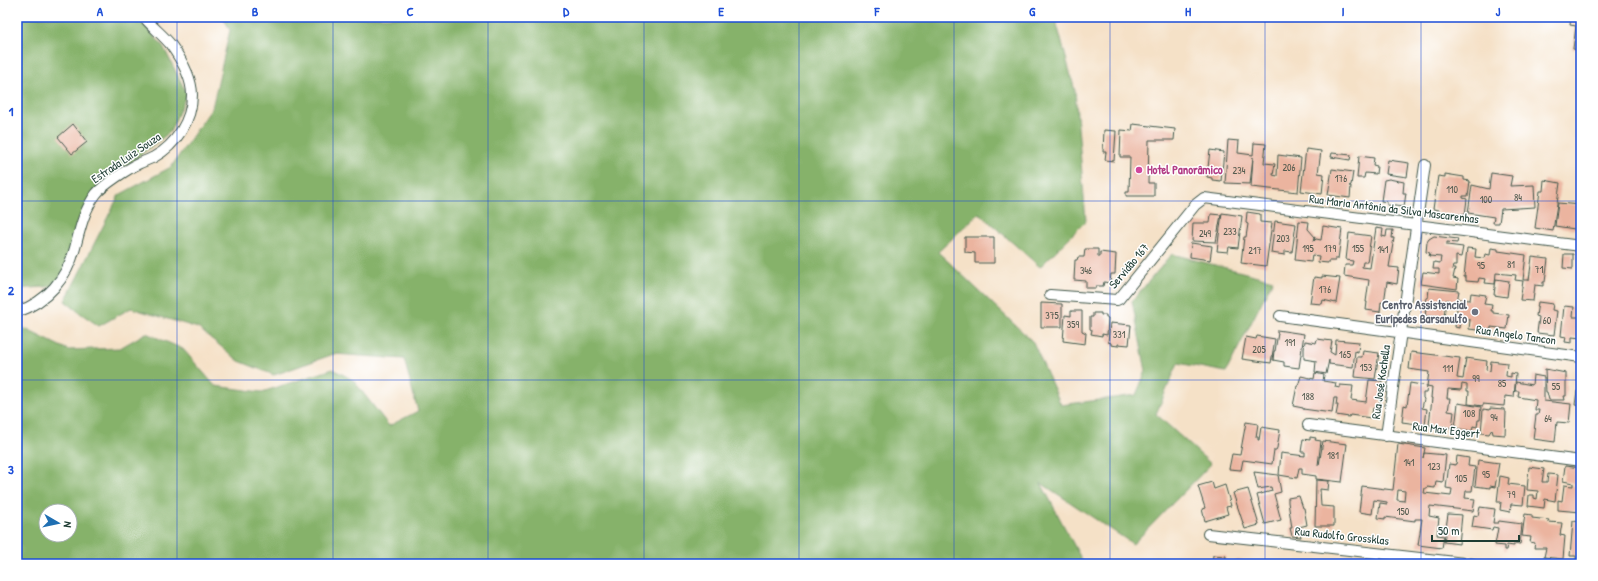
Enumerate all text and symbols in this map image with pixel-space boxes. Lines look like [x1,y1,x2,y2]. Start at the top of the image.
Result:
text: A [97,2,104,20]
text: B [252,2,259,20]
text: C [406,2,414,20]
text: D [563,2,570,20]
text: E [718,2,724,20]
text: F [874,2,881,20]
text: G [1029,2,1036,20]
text: H [1185,2,1191,20]
text: I [1341,2,1345,20]
text: J [1496,2,1501,20]
text: 1 [9,102,14,120]
street label: Estrada Luiz Souza [88,128,164,187]
place label: Hotel Panorâmico [1147,161,1223,178]
house number: 206 [1282,161,1296,174]
house number: 234 [1233,164,1246,177]
marker: Hotel Panorâmico [1134,165,1144,175]
house number: 176 [1335,172,1347,185]
house number: 110 [1446,183,1458,196]
street label: Rua Maria Antônia da Silva Mascarenhas [1308,190,1480,227]
house number: 84 [1514,191,1522,204]
house number: 100 [1480,193,1493,206]
house number: 233 [1223,225,1237,238]
house number: 249 [1199,227,1211,240]
house number: 203 [1276,232,1290,245]
street label: Servidão 167 [1105,239,1153,292]
house number: 195 [1302,242,1315,255]
house number: 179 [1324,242,1336,255]
house number: 155 [1352,242,1365,255]
house number: 141 [1377,243,1389,256]
house number: 217 [1248,244,1262,257]
house number: 81 [1507,258,1515,271]
house number: 95 [1477,259,1486,272]
house number: 71 [1535,263,1544,276]
house number: 346 [1080,264,1092,277]
text: 2 [8,281,15,299]
house number: 176 [1319,283,1331,296]
place label: Centro Assistencial Eurípedes Barsanulfo [1376,296,1468,328]
marker: Centro Assistencial Eurípedes Barsanulfo [1470,307,1480,317]
house number: 375 [1045,309,1060,322]
house number: 60 [1543,314,1552,327]
house number: 359 [1067,318,1080,331]
street label: Rua Angelo Tancon [1475,320,1557,349]
house number: 331 [1113,328,1126,341]
house number: 191 [1285,336,1296,349]
house number: 205 [1252,343,1266,356]
street label: Rua José Kochella [1367,344,1394,420]
house number: 165 [1339,348,1352,361]
house number: 153 [1360,361,1373,374]
house number: 111 [1443,362,1454,375]
house number: 99 [1472,372,1480,385]
house number: 85 [1498,377,1507,390]
house number: 55 [1552,380,1561,393]
house number: 188 [1302,390,1314,403]
house number: 108 [1463,407,1475,420]
house number: 94 [1490,411,1498,424]
house number: 64 [1544,412,1552,425]
street label: Rua Max Eggert [1412,417,1481,442]
house number: 181 [1327,449,1339,462]
house number: 141 [1403,456,1415,469]
text: 3 [8,460,14,478]
house number: 123 [1428,460,1441,473]
house number: 95 [1482,468,1491,481]
house number: 105 [1455,472,1468,485]
house number: 79 [1507,488,1516,501]
north arrow [38,503,78,543]
house number: 150 [1397,505,1410,518]
scale bar [1432,517,1519,543]
text: N [60,521,75,529]
street label: Rua Rudolfo Grossklas [1294,522,1390,549]
text: 50 m [1438,522,1459,539]

